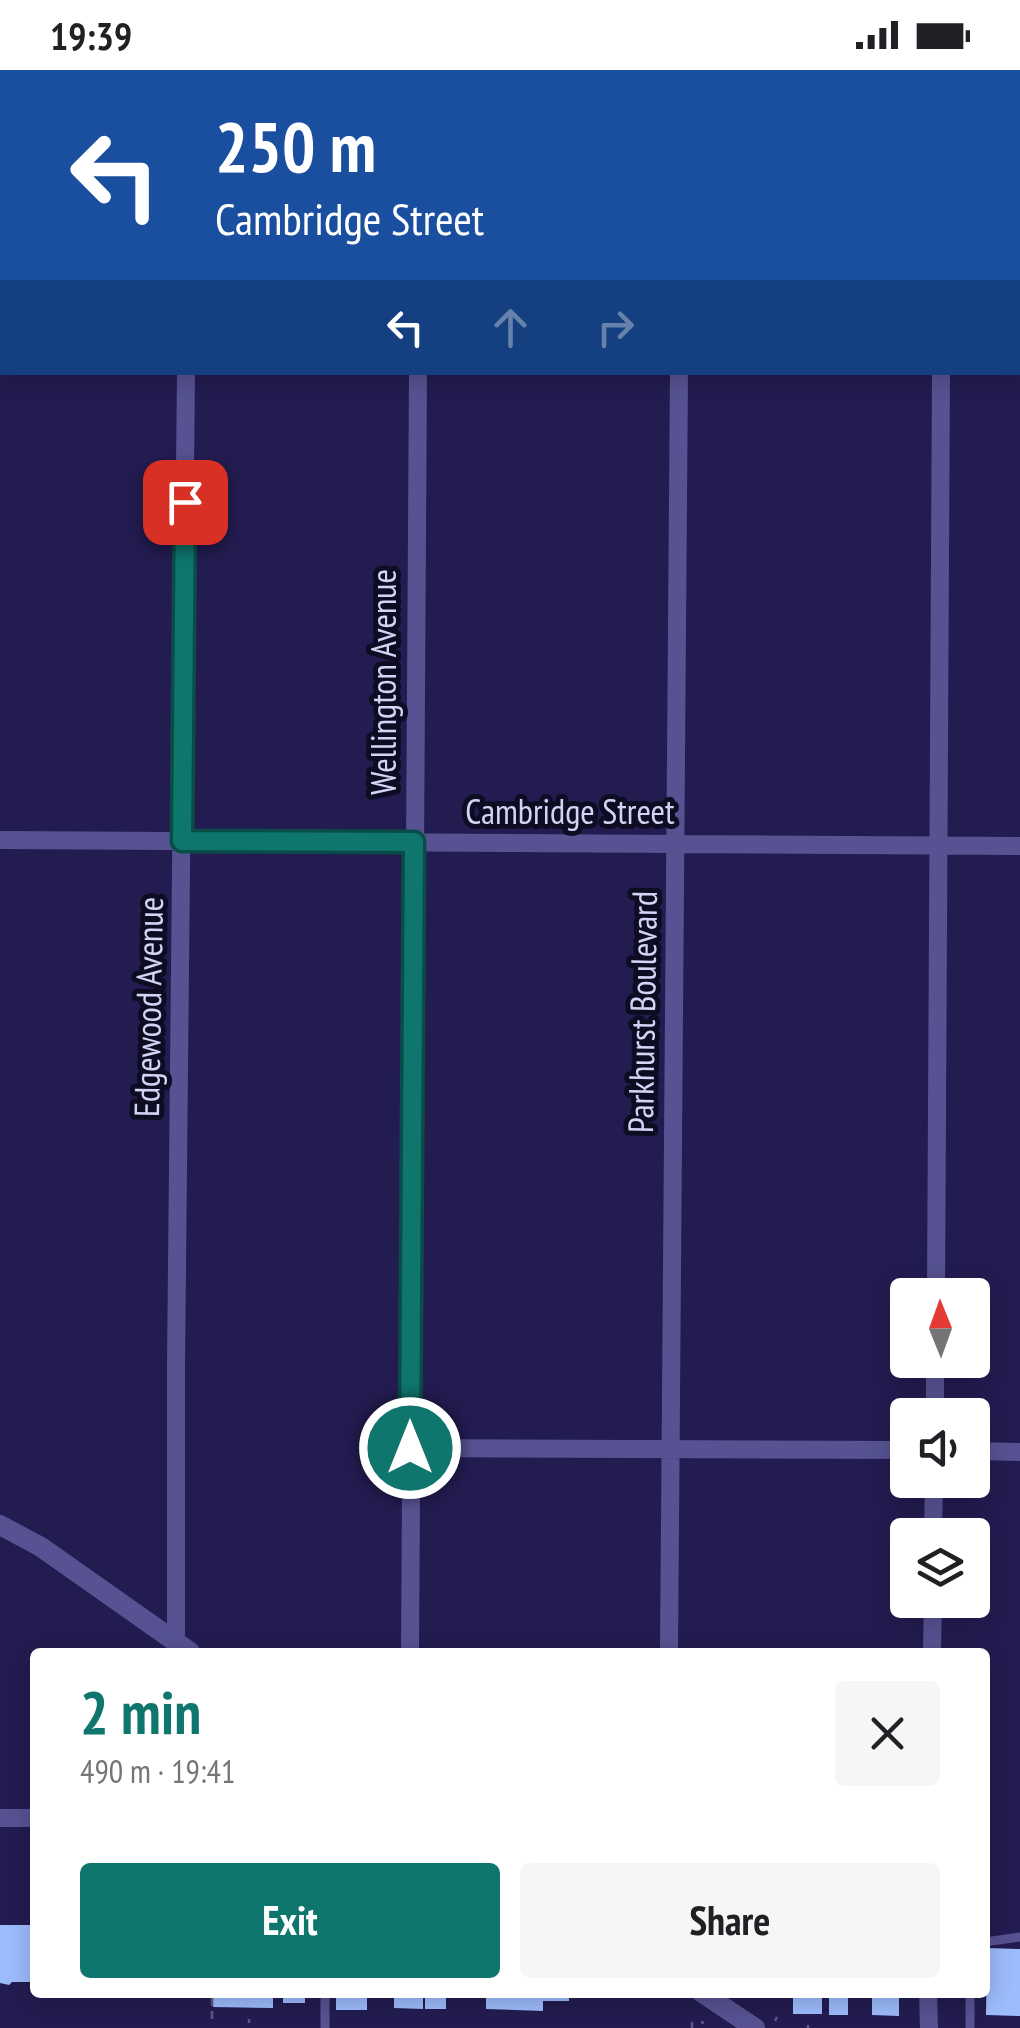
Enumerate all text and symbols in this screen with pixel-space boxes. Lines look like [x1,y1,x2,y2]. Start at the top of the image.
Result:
text: 19:39 [50,11,132,60]
text: 250 m [215,101,376,191]
icon: left [50,110,180,240]
text: Cambridge Street [215,189,484,247]
icon: left [378,300,433,355]
icon: ahead [483,300,538,355]
icon: right [588,300,643,355]
pin [143,460,228,545]
icon: arrive [158,475,213,530]
street label: Wellington Avenue [360,569,406,795]
street label: Cambridge Street [465,788,675,834]
street label: Parkhurst Boulevard [617,891,667,1133]
street label: Edgewood Avenue [123,897,173,1117]
north arrow [890,1278,990,1378]
map controls [890,1278,990,1618]
position arrow [358,1396,462,1500]
button: sound [890,1398,990,1498]
button: layers [890,1518,990,1618]
text: 2 min [80,1673,201,1751]
button: close [835,1681,940,1786]
text: 490 m · 19:41 [80,1750,235,1792]
button: Exit [80,1863,500,1978]
button: Share [520,1863,940,1978]

